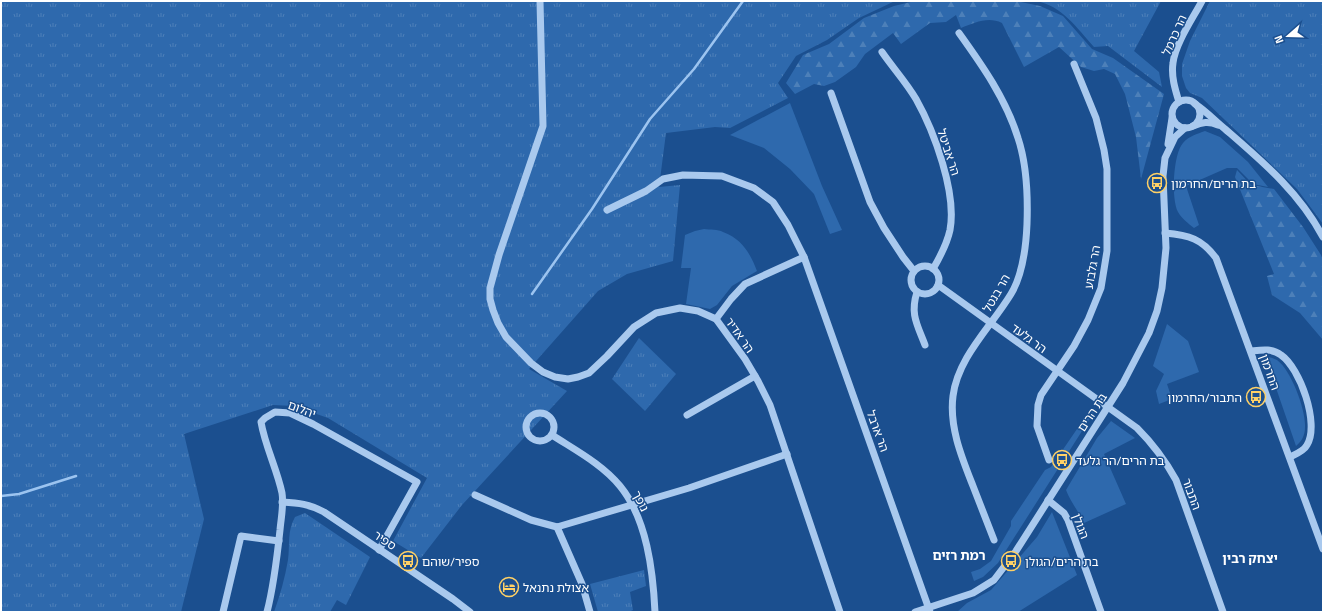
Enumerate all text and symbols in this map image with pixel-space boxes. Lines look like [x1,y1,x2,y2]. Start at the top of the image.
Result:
street label: הר כרמל [1157,11,1191,59]
north arrow [1268,16,1308,56]
text: N [1270,33,1287,46]
street label: הר אביטל [933,126,965,178]
bus stop icon: בת הרים/החרמון [1146,172,1168,194]
place label: בת הרים/החרמון [1171,174,1256,193]
street label: הר גלבוע [1079,244,1105,290]
street label: הר בנטל [977,270,1015,316]
street label: הר אדיר [721,313,759,357]
street label: הר גלעד [1007,318,1051,358]
street label: החרמון [1255,351,1285,393]
bus stop icon: התבור/החרמון [1245,386,1267,408]
place label: התבור/החרמון [1168,388,1242,407]
street label: בת הרים [1072,389,1112,435]
street label: יהלום [285,395,319,423]
street label: הר ארבל [862,408,894,454]
bus stop icon: בת הרים/הר גלעד [1051,449,1073,471]
place label: בת הרים/הר גלעד [1076,451,1165,470]
street label: התבור [1178,476,1206,512]
street label: נופך [628,487,654,515]
street label: הגולן [1068,511,1094,541]
street label: ספיר [370,525,401,555]
district label: רמת רזים [932,545,986,565]
district label: יצחק רבין [1222,548,1278,568]
bus stop icon: ספיר/שוהם [397,550,419,572]
bus stop icon: בת הרים/הגולן [1000,550,1022,572]
place label: ספיר/שוהם [422,552,480,571]
place label: בת הרים/הגולן [1025,552,1099,571]
hotel icon: אצולת נתנאל [498,576,520,598]
place label: אצולת נתנאל [523,578,589,597]

